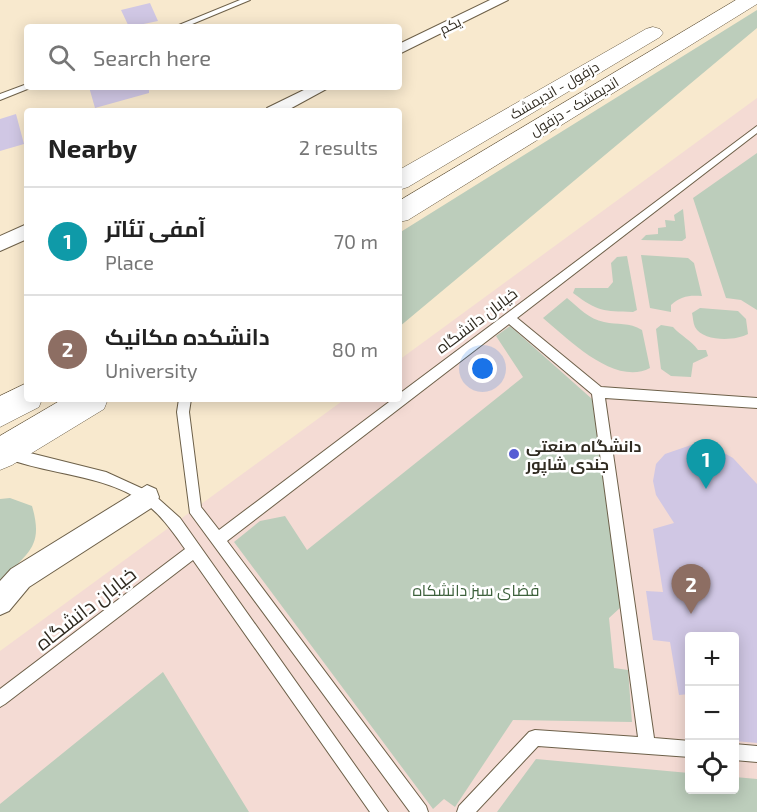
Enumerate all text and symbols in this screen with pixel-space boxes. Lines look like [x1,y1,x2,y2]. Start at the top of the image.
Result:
street label: یکم [436,12,465,39]
search box [24,24,402,90]
icon: search [45,41,78,74]
text: Search here [93,44,211,70]
street label: دزفول - اندیمشک [506,57,602,123]
street label: اندیمشک - دزفول [527,73,622,140]
text: Nearby [48,132,137,163]
text: 2 results [299,135,378,159]
text: آمفی تئاتر [105,215,205,241]
text: 1 [63,229,72,253]
text: 70 m [334,229,378,253]
text: Place [105,250,154,274]
street label: خیابان دانشگاه [432,283,522,358]
text: دانشکده مکانیک [105,323,270,349]
text: 2 [62,337,73,361]
text: 80 m [332,337,378,361]
your location [468,354,497,383]
text: University [105,358,197,382]
place label: دانشگاه صنعتی جندی شاپور [525,436,642,476]
pin: 1 [686,440,726,489]
marker: دانشگاه صنعتی جندی شاپور [507,447,521,461]
street label: خیابان دانشگاه [30,561,141,656]
pin: 2 [672,564,710,614]
park label: فضای سبز دانشکاه [413,580,539,601]
map controls [685,632,739,794]
button: + [685,632,739,686]
button: − [685,686,739,740]
button: locate [685,740,739,794]

